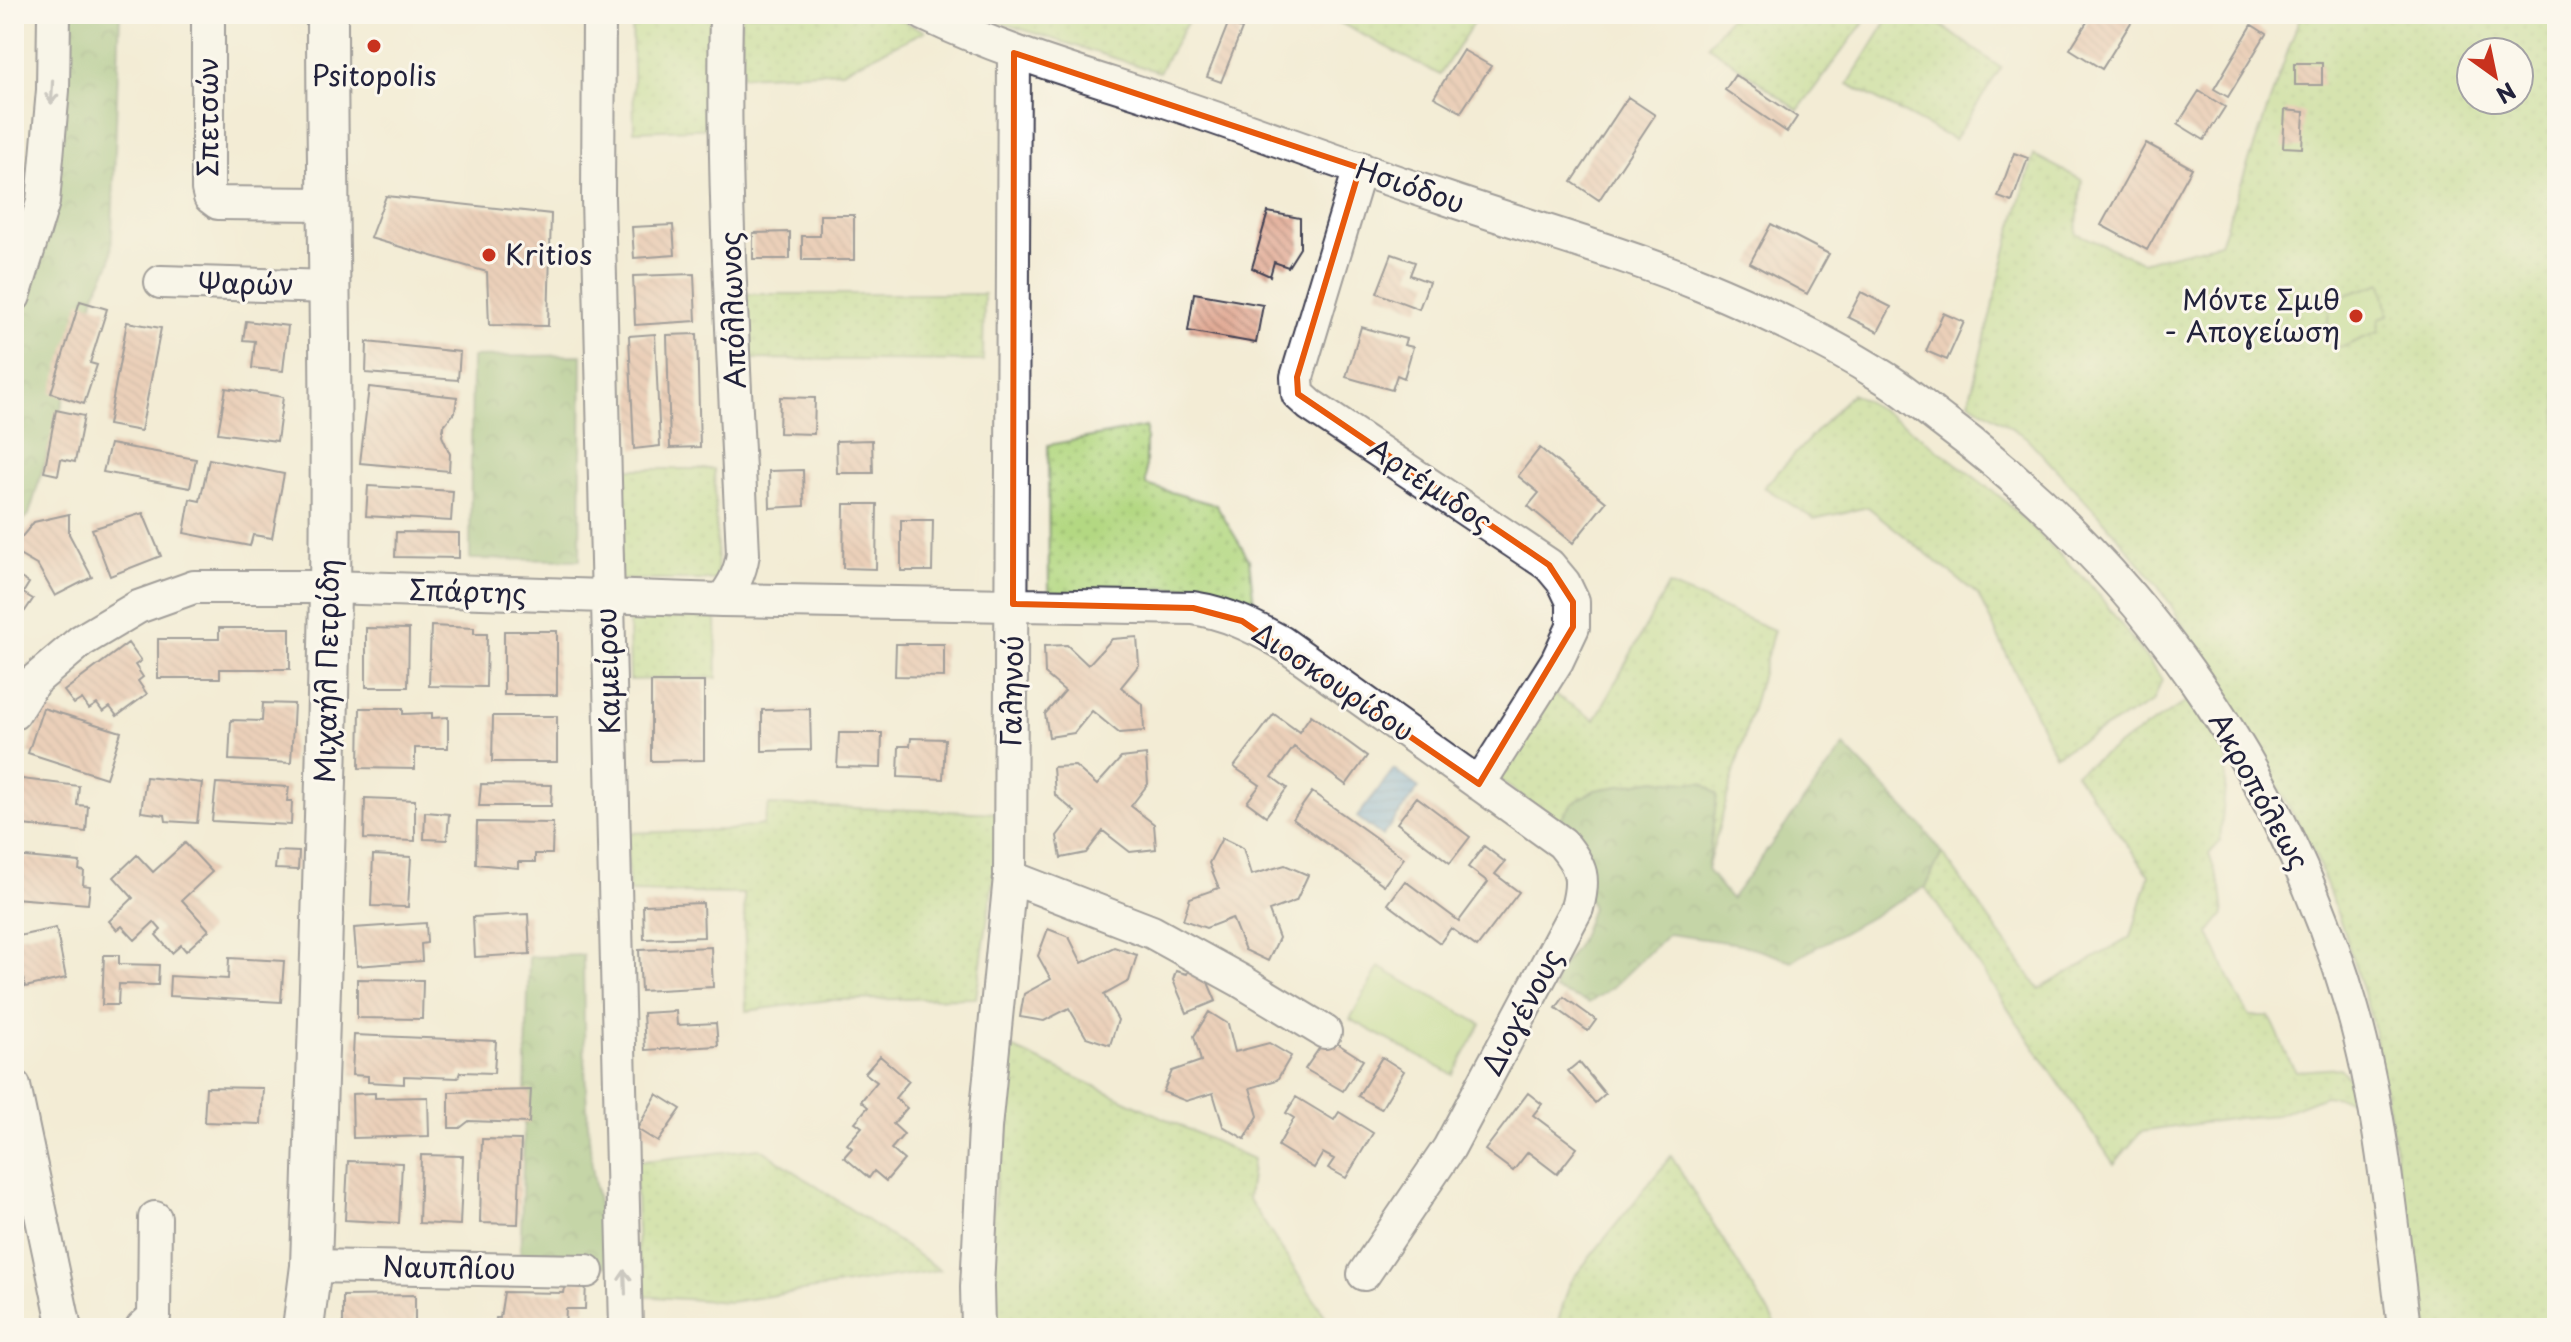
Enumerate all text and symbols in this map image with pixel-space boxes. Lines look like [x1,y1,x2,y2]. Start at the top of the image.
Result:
north arrow [2455,36,2535,116]
marker: Psitopolis [365,37,383,55]
place label: Psitopolis [311,53,437,96]
street label: Σπετσών [185,57,228,177]
text: N [2490,75,2523,113]
one-way arrow [44,78,59,105]
street label: Ησιόδου [1350,146,1471,223]
street label: Απόλλωνος [707,231,756,389]
place label: Kritios [505,232,592,275]
marker: Kritios [480,246,498,264]
street label: Ψαρών [198,260,294,305]
place label: Μόντε Σμιθ - Απογείωση [2164,277,2340,352]
marker: Μόντε Σμιθ - Απογείωση [2347,307,2365,325]
street label: Αρτέμιδος [1360,426,1502,541]
street label: Μιχαήλ Πετρίδη [302,559,349,783]
street label: Σπάρτης [408,567,528,614]
street label: Καμείρου [583,607,630,735]
street label: Διοσκουρίδου [1244,611,1423,751]
street label: Γαληνού [988,635,1033,747]
street label: Ακροπόλεως [2199,704,2321,877]
street label: Διογένους [1469,940,1572,1082]
street label: Ναυπλίου [382,1244,516,1289]
one-way arrow [617,1269,633,1296]

